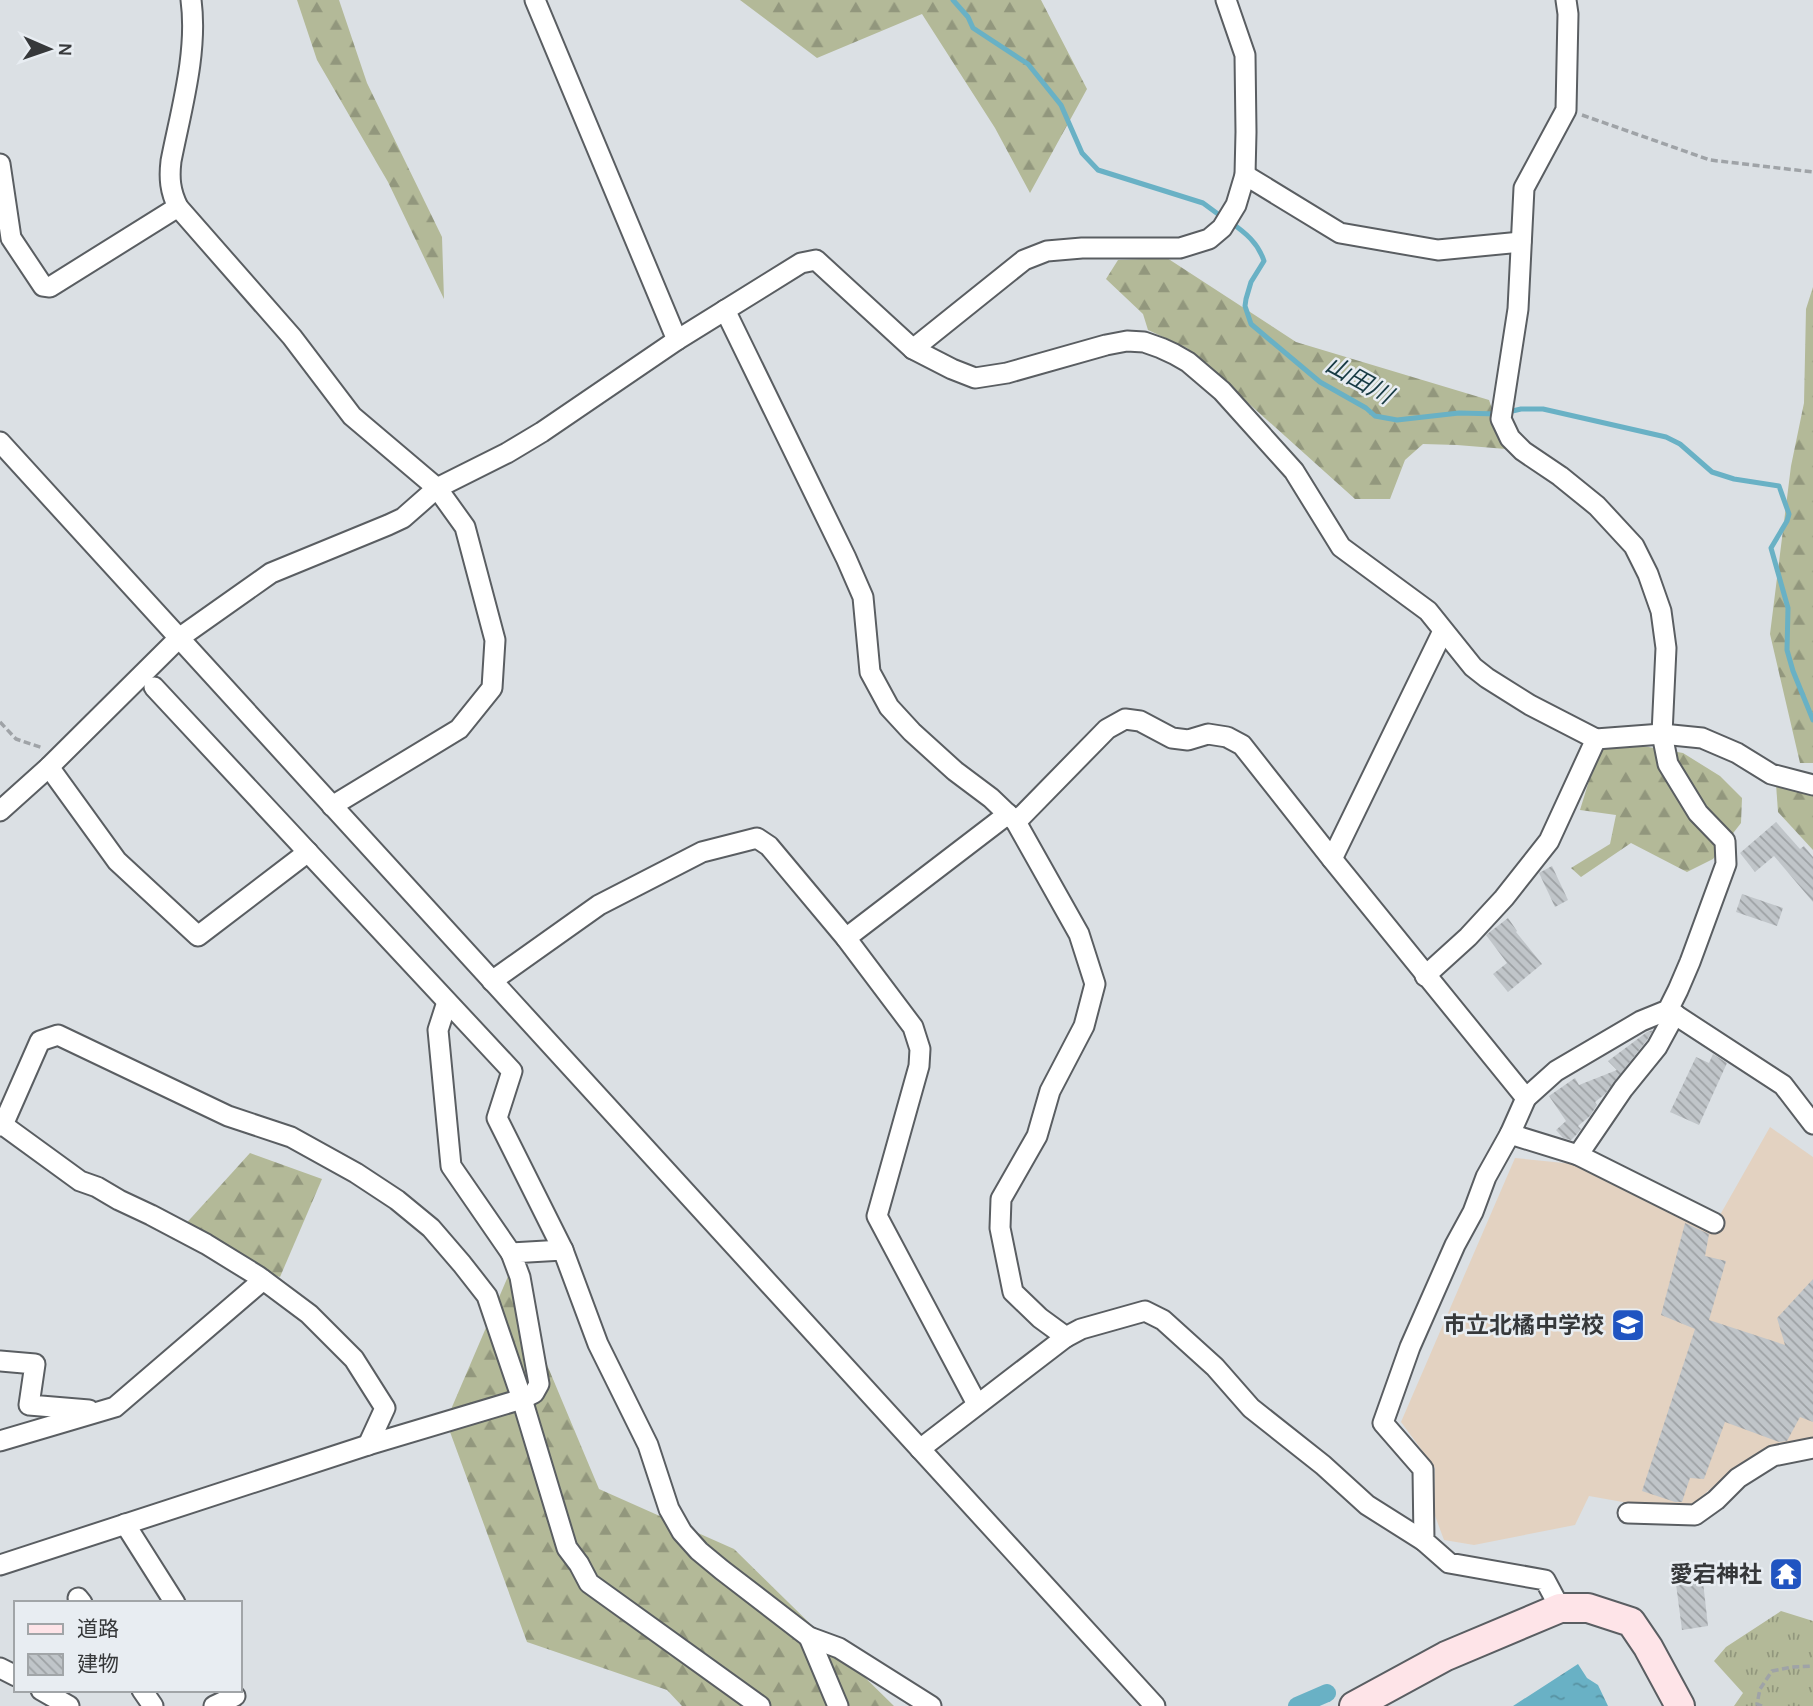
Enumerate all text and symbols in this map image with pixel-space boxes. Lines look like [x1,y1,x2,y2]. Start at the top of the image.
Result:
north arrow [14,14,84,84]
text: N [54,42,76,57]
water label: 山田川 [1321,350,1400,411]
school or university icon: 市立北橘中学校 [1609,1306,1647,1344]
place label: 市立北橘中学校 [1443,1312,1604,1339]
temple icon: 愛宕神社 [1767,1555,1805,1593]
place label: 愛宕神社 [1670,1561,1762,1588]
legend [14,1601,242,1692]
text: 道路 [77,1617,119,1641]
text: 建物 [77,1652,119,1676]

